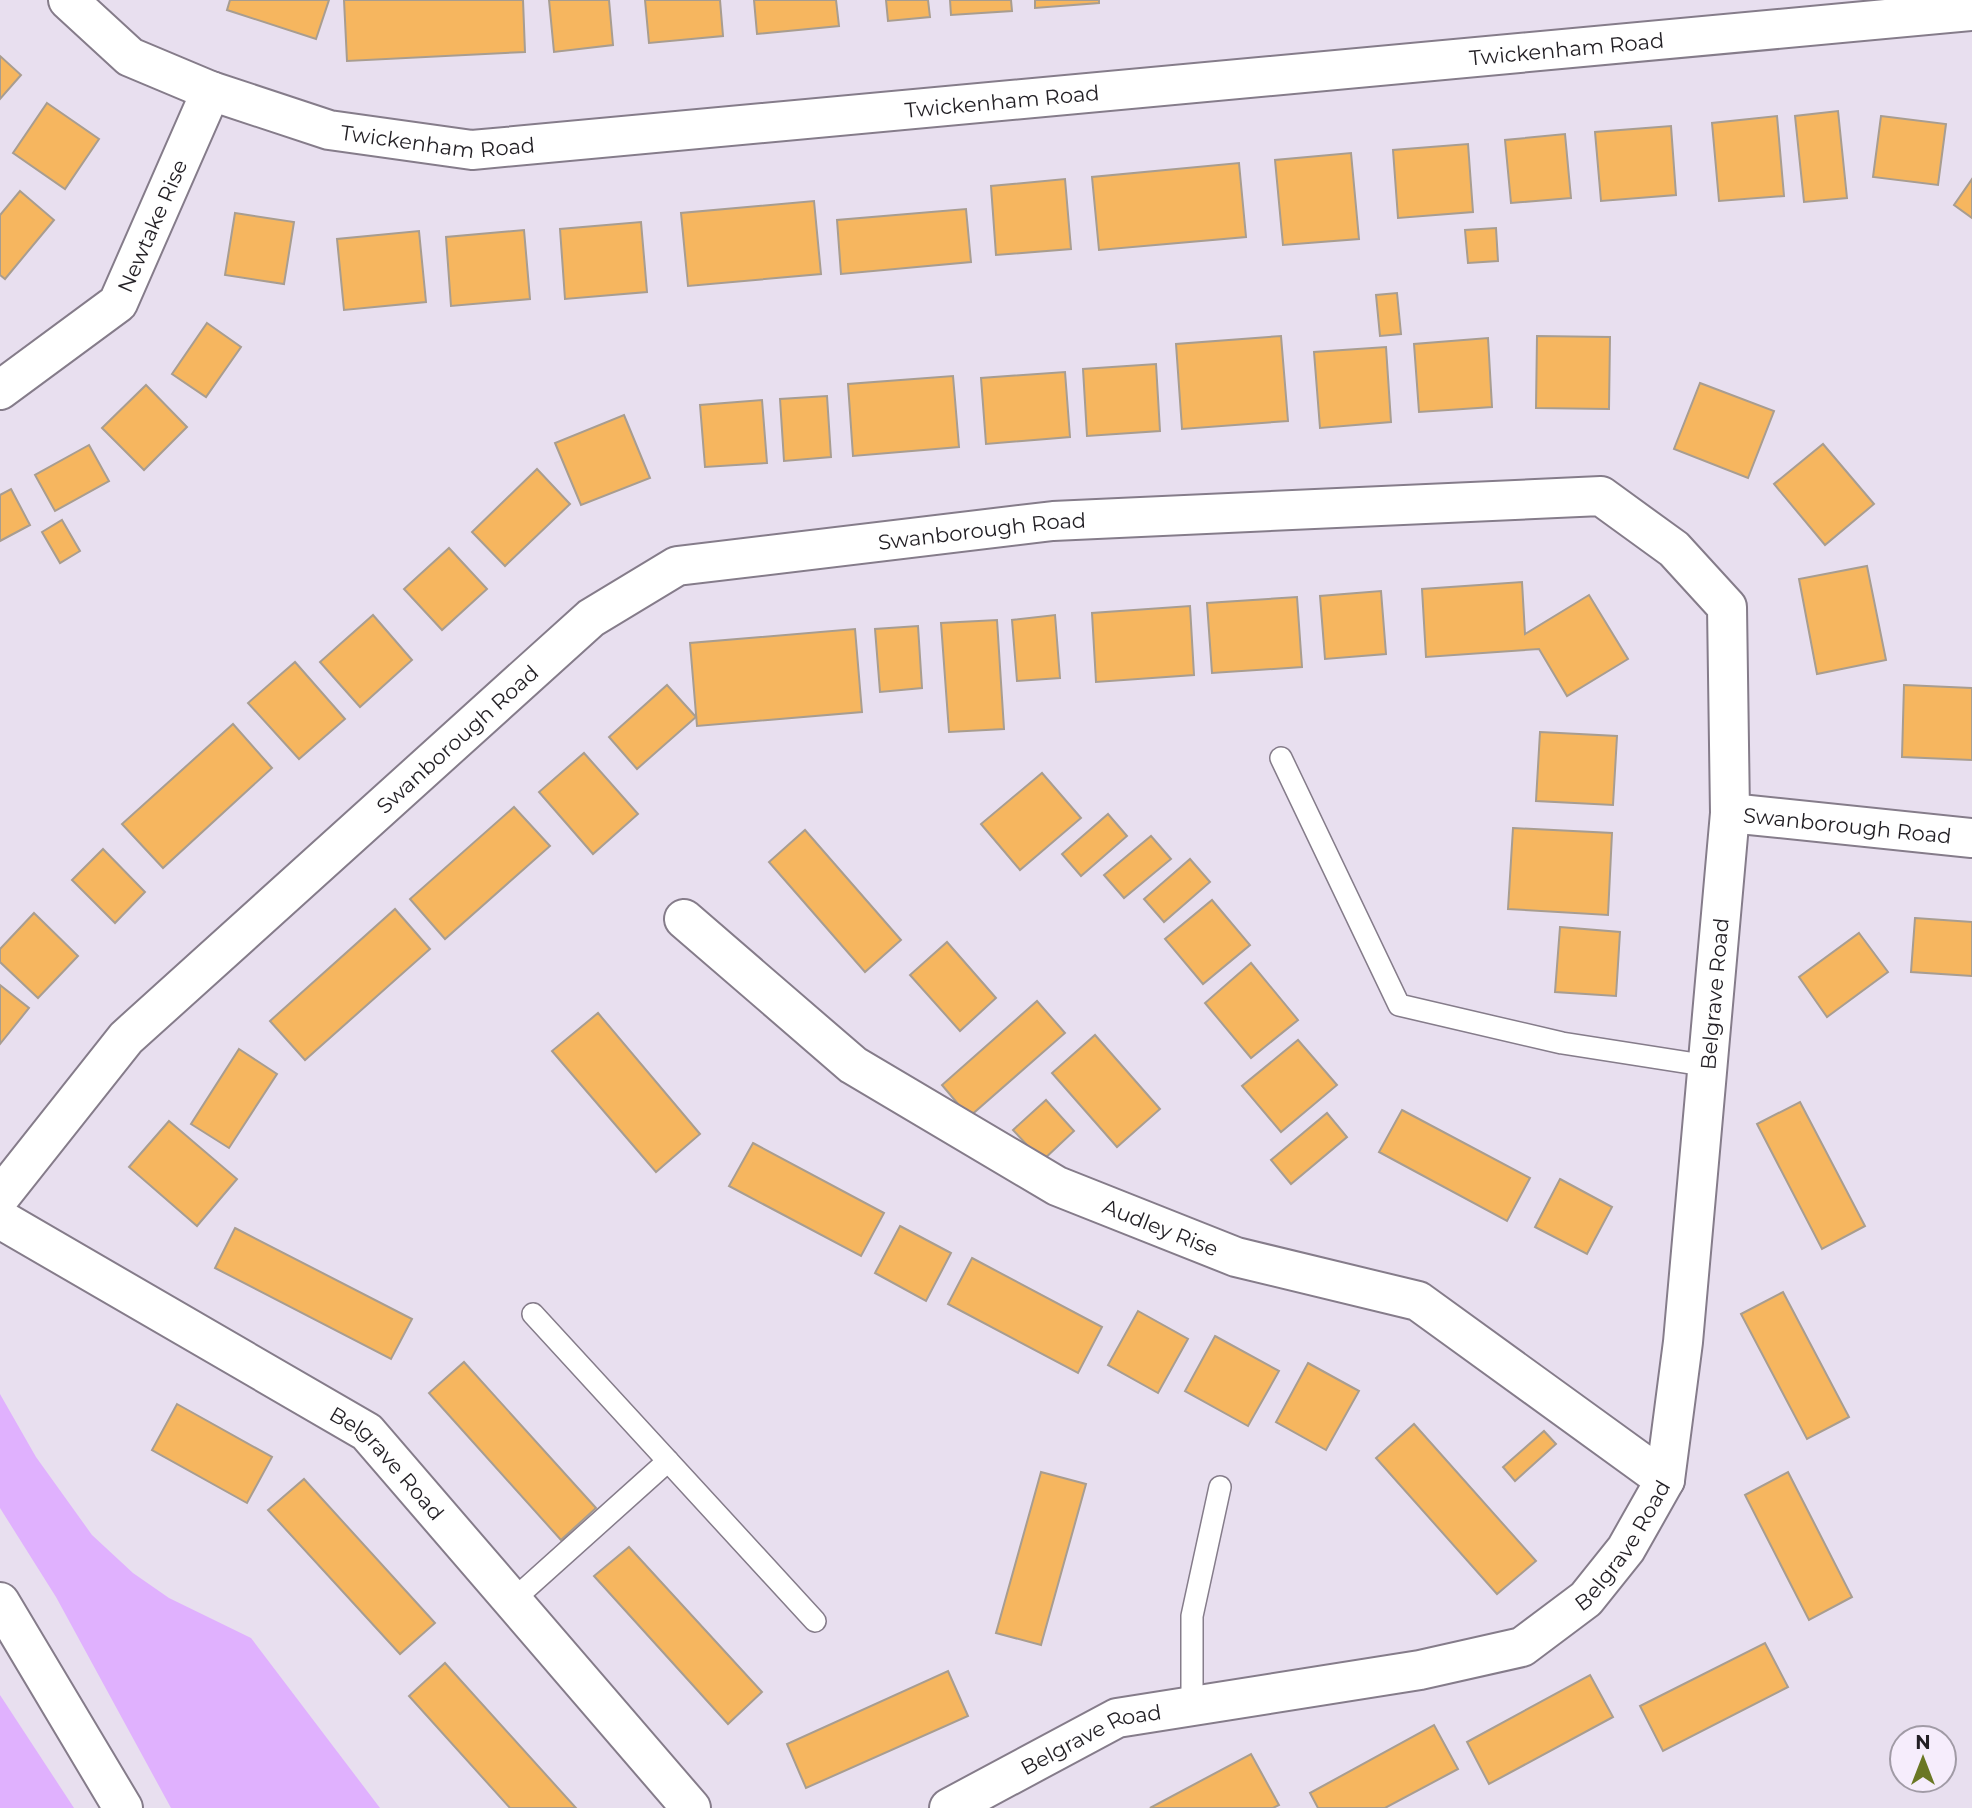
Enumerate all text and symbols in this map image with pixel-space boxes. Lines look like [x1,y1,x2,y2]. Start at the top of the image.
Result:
street label: Twickenham Road [1468,27,1665,70]
street label: Twickenham Road [904,79,1100,122]
street label: Twickenham Road [339,119,536,163]
street label: Newtake Rise [112,155,192,296]
street label: Swanborough Road [876,507,1087,554]
street label: Swanborough Road [371,660,543,818]
street label: Swanborough Road [1742,802,1953,848]
street label: Belgrave Road [1695,917,1733,1071]
street label: Audley Rise [1099,1193,1222,1261]
street label: Belgrave Road [326,1401,450,1525]
street label: Belgrave Road [1570,1476,1675,1616]
street label: Belgrave Road [1016,1699,1163,1780]
north arrow [1888,1724,1958,1794]
text: N [1915,1731,1931,1754]

